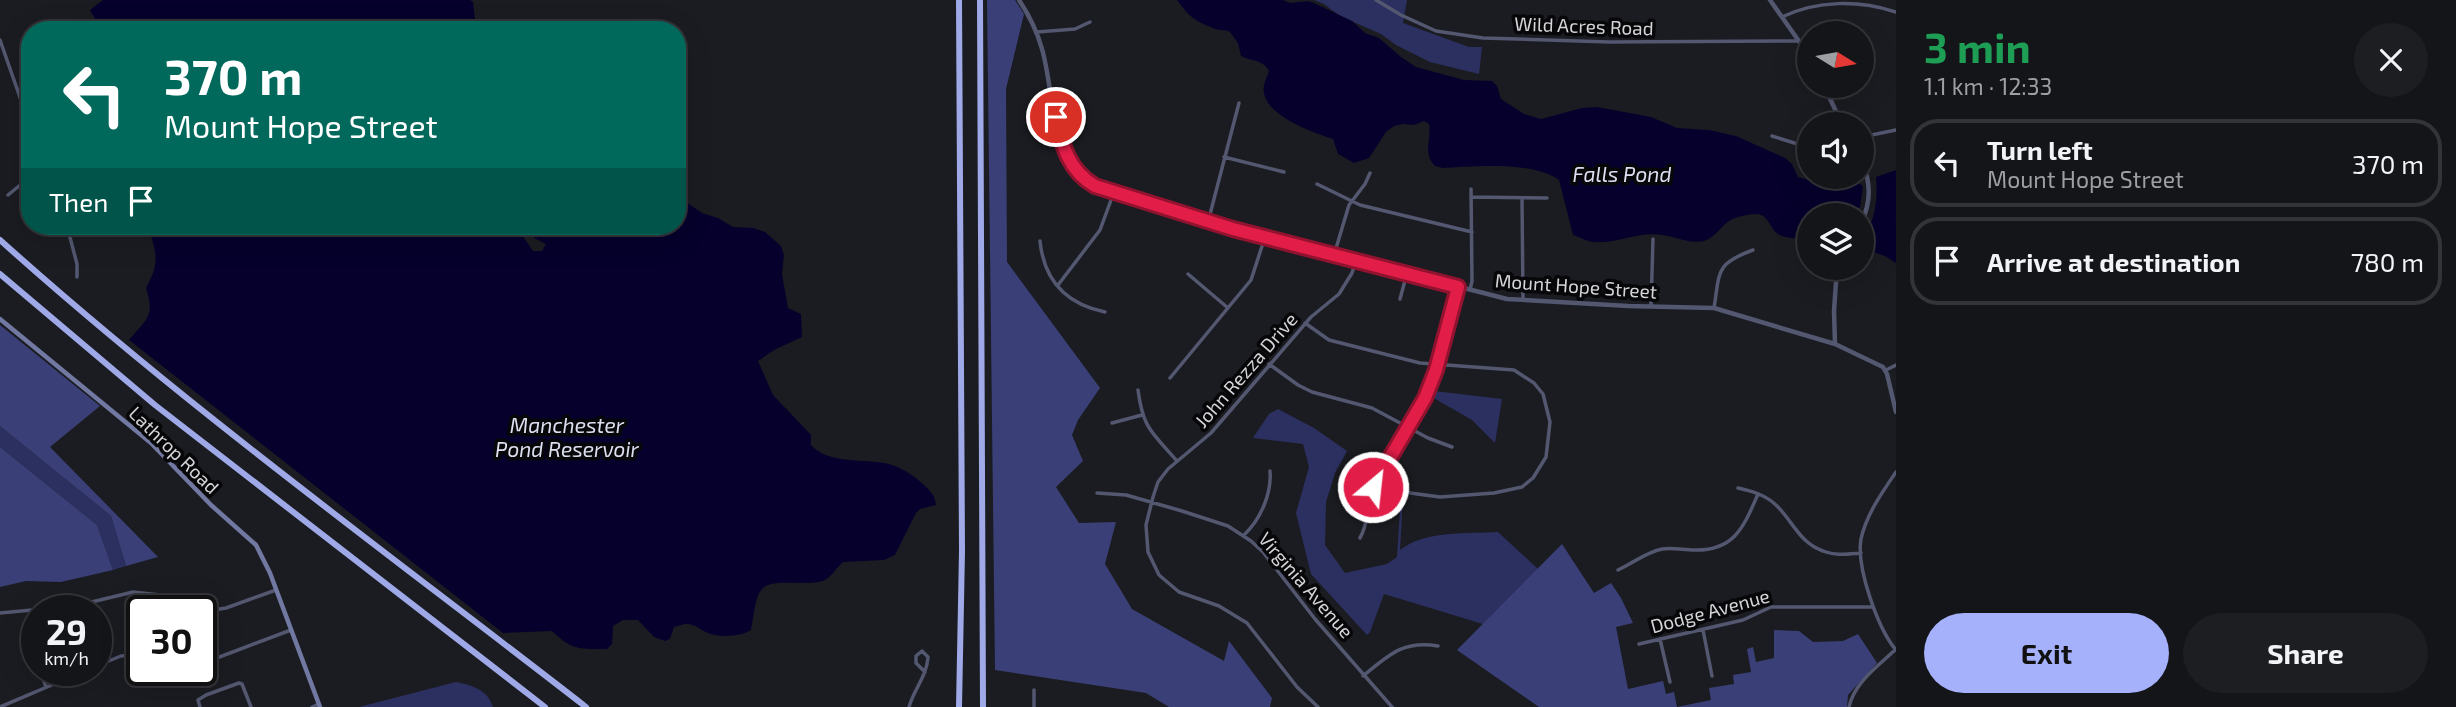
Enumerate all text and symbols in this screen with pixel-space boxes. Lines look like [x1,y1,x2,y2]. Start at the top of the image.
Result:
street label: Wild Acres Road [1514,12,1654,39]
north arrow [1797,21,1874,98]
map controls [1797,21,1874,280]
text: 3 min [1924,21,2031,71]
button: close [2354,23,2428,97]
text: 370 m [164,46,302,105]
icon: left [49,49,140,140]
text: 1.1 km · 12:33 [1924,72,2052,100]
pin [1026,87,1086,147]
icon: arrive [1037,98,1075,136]
text: Mount Hope Street [164,106,438,144]
button: sound [1797,112,1874,189]
text: Turn left [1987,134,2093,165]
icon: left [1928,144,1966,182]
text: 370 m [2352,148,2424,179]
water label: Falls Pond [1573,161,1671,186]
text: Mount Hope Street [1987,165,2184,193]
icon: arrive [122,182,160,220]
text: Then [49,186,108,217]
button: layers [1797,203,1874,280]
icon: arrive [1928,242,1966,280]
text: Arrive at destination [1987,246,2240,277]
text: 780 m [2351,246,2424,277]
street label: Mount Hope Street [1494,268,1658,303]
street label: John Rezza Drive [1190,308,1302,432]
street label: Lathrop Road [125,401,224,498]
water label: Manchester Pond Reservoir [495,412,640,461]
position arrow [1336,450,1410,524]
street label: Virginia Avenue [1254,527,1359,642]
street label: Dodge Avenue [1648,584,1772,637]
speed limit sign: 30 [126,595,217,686]
text: 29 [46,610,87,652]
button: Exit [1924,613,2169,693]
button: Share [2183,613,2428,693]
text: km/h [44,647,89,669]

